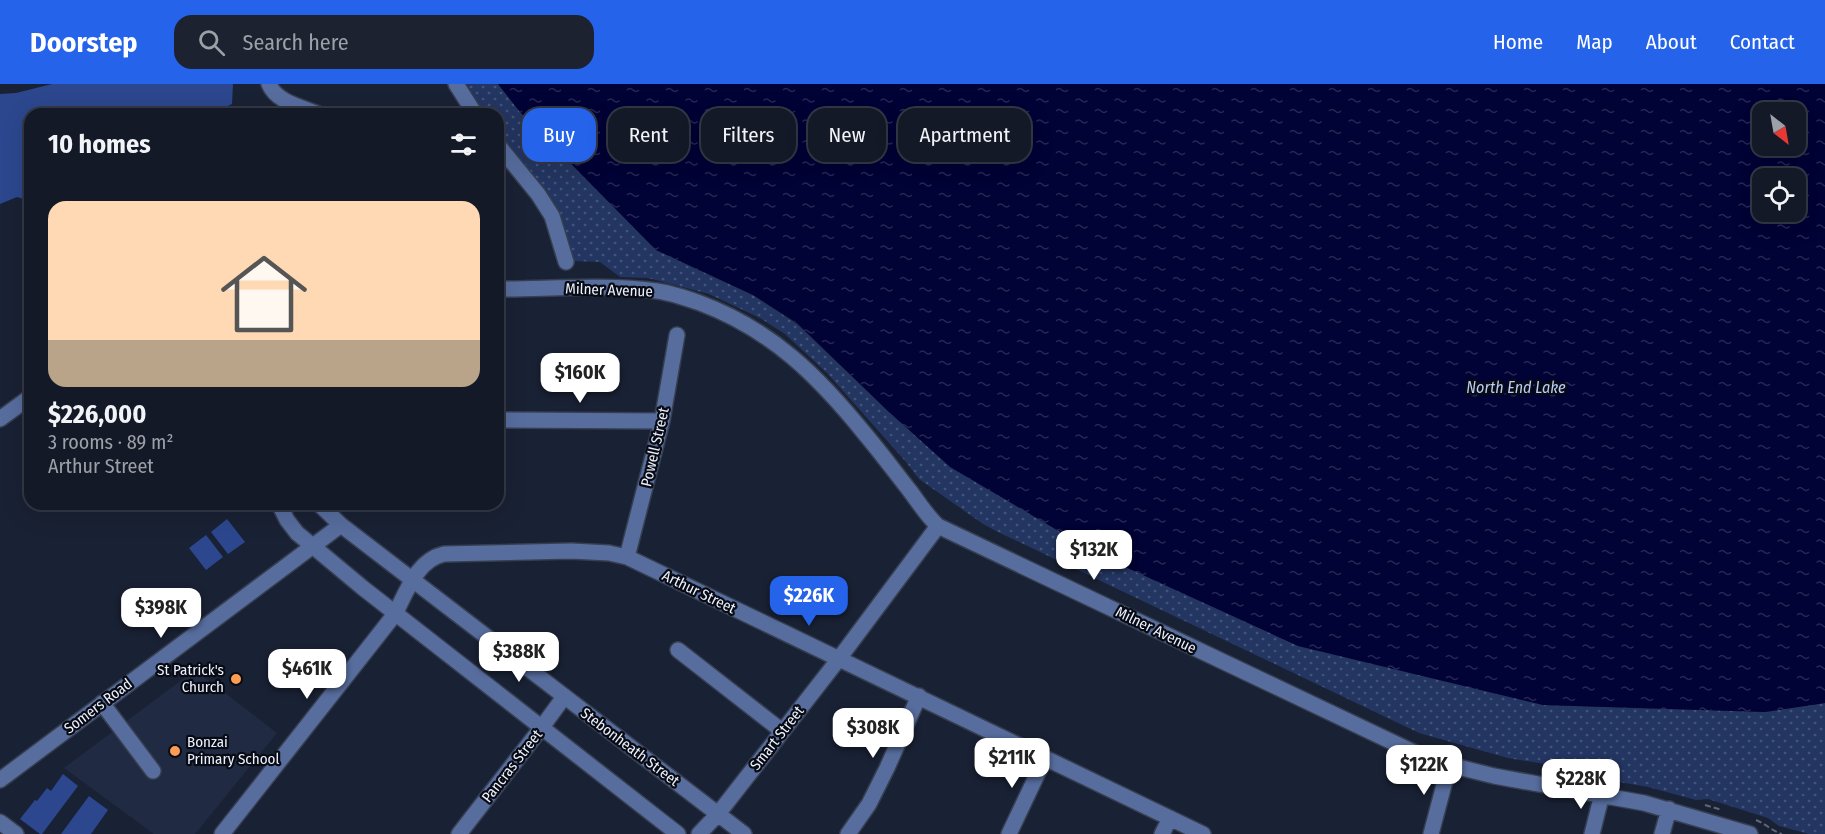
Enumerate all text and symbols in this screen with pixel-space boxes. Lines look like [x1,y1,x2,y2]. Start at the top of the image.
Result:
search box [174,15,594,69]
text: Doorstep [30,26,138,59]
icon: search [195,26,228,59]
text: Search here [243,29,349,56]
text: Home [1493,29,1543,55]
text: Map [1576,29,1613,55]
text: About [1646,29,1697,55]
text: Contact [1730,29,1795,55]
north arrow [1752,102,1806,156]
map controls [1752,102,1806,222]
chip: Buy [522,108,596,162]
chip: Rent [608,108,689,162]
chip: Filters [701,108,796,162]
chip: New [808,108,886,162]
chip: Apartment [898,108,1031,162]
icon: filters [447,128,480,161]
text: 10 homes [48,129,151,160]
button: locate [1752,168,1806,222]
icon: home [210,240,318,348]
street label: Milner Avenue [565,279,653,301]
pin: $160K [538,353,622,404]
text: $160K [555,360,605,384]
water label: North End Lake [1466,378,1566,397]
text: $226,000 [48,399,146,430]
street label: Powell Street [637,405,673,488]
text: 3 rooms · 89 m² [48,430,173,454]
text: Arthur Street [48,454,154,478]
pin: $132K [1052,530,1136,581]
text: $132K [1070,537,1118,561]
street label: Arthur Street [659,566,739,618]
pin: $226K [767,576,851,627]
text: $226K [784,583,834,607]
pin: $398K [119,588,203,639]
text: $398K [135,595,187,619]
street label: Milner Avenue [1113,603,1199,657]
pin: $388K [477,632,561,683]
text: $388K [493,639,545,663]
pin: $461K [265,649,349,700]
text: $461K [282,656,332,680]
place label: St Patrick's Church [157,661,224,696]
marker: St Patrick's Church [229,672,243,686]
street label: Somers Road [61,675,135,737]
street label: Smart Street [746,702,808,774]
street label: Stebonheath Street [577,704,683,790]
pin: $308K [831,708,915,759]
text: $308K [847,715,899,739]
street label: Pancras Street [478,726,546,806]
place label: Bonzai Primary School [187,733,279,768]
pin: $211K [970,738,1054,789]
marker: Bonzai Primary School [168,744,182,758]
text: $211K [989,745,1035,769]
pin: $122K [1382,745,1466,796]
text: $122K [1400,752,1448,776]
pin: $228K [1539,759,1623,810]
text: $228K [1556,766,1606,790]

